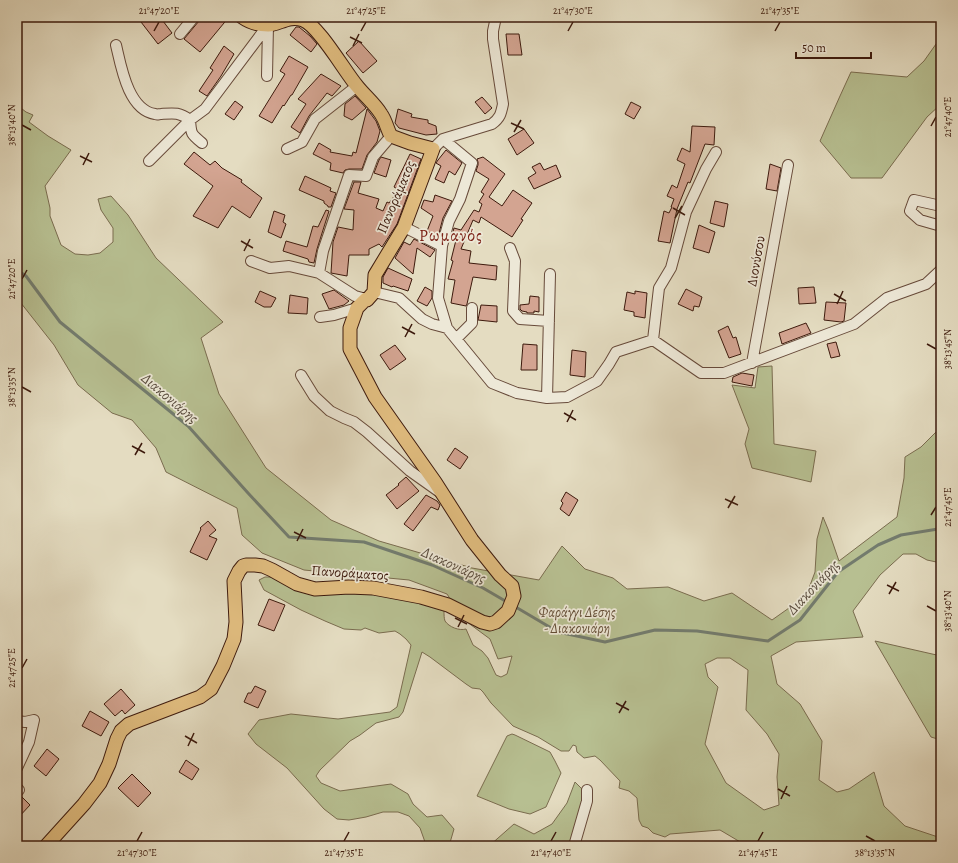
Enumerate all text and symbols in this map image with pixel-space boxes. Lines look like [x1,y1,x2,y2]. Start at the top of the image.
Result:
text: 21°47'20"E [139,4,179,17]
text: 21°47'25"E [346,4,386,17]
text: 21°47'30"E [553,4,593,17]
text: 21°47'35"E [760,4,800,17]
scale bar [796,34,871,60]
text: 50 m [802,40,826,56]
text: 21°47'40"E [941,97,954,137]
text: 38°13'40"N [5,104,18,146]
street label: Πανοράματος [372,158,420,236]
district label: Ρωμανός [419,225,483,247]
street label: Διονύσου [742,234,770,288]
text: 21°47'20"E [5,259,18,299]
text: 38°13'45"N [941,329,954,369]
text: 38°13'35"N [5,367,18,407]
water label: Διακονιάρης [137,368,203,428]
text: 21°47'45"E [941,487,954,527]
water label: Διακονιάρης [418,542,490,588]
water label: Διακονιάρης [782,555,844,620]
street label: Πανοράματος [311,561,389,585]
text: 38°13'40"N [941,590,954,632]
park label: Φαράγγι Δέσης - Διακονιάρη [539,603,616,638]
text: 21°47'25"E [5,648,18,688]
text: 21°47'30"E [117,846,157,859]
text: 21°47'35"E [324,846,364,859]
text: 21°47'40"E [531,846,571,859]
text: 21°47'45"E [738,846,778,859]
text: 38°13'35"N [855,846,895,859]

